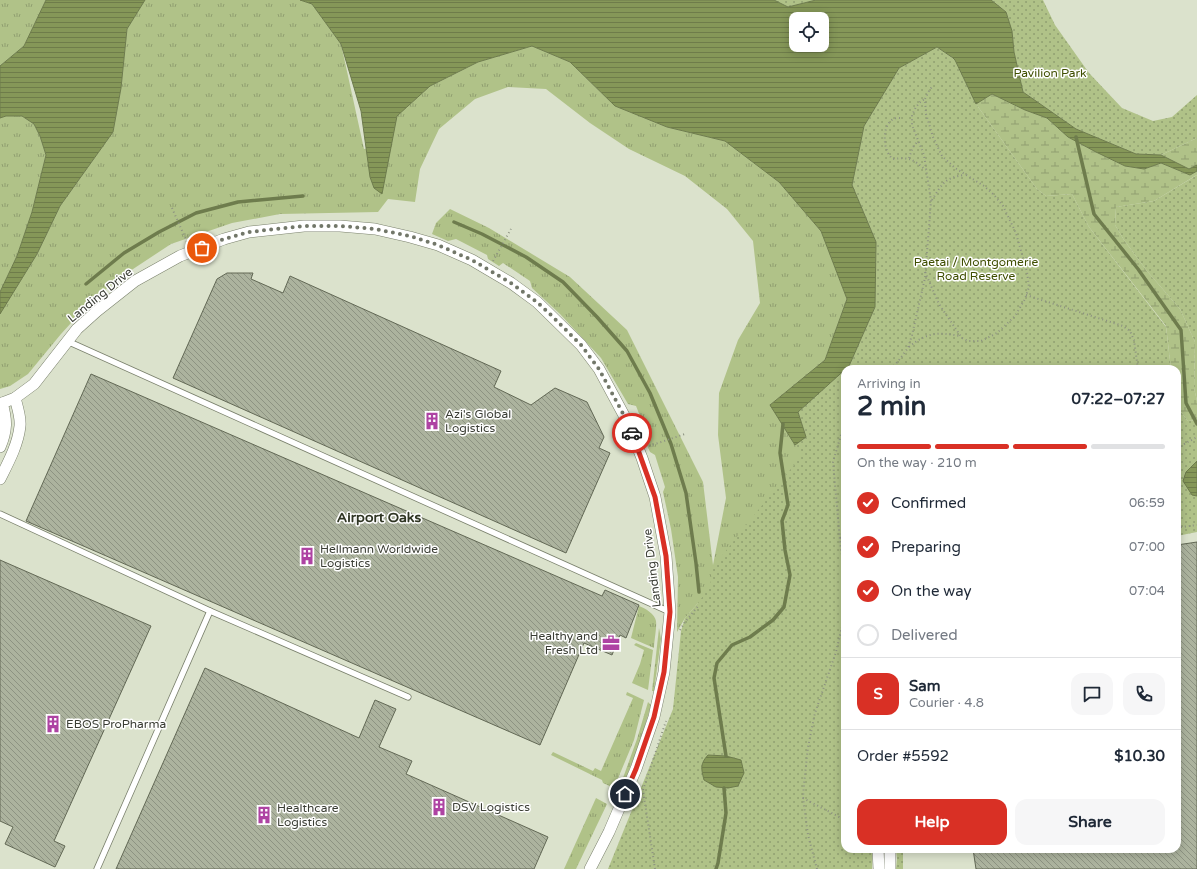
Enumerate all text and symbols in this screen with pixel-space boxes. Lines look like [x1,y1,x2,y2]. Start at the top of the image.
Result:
map controls [789,12,829,52]
button: locate [789,12,829,52]
park label: Pavilion Park [1013,66,1087,80]
pin [185,231,219,265]
icon: bag [191,237,213,259]
park label: Paetai / Montgomerie Road Reserve [914,255,1039,283]
street label: Landing Drive [65,265,135,325]
text: Arriving in [857,376,921,392]
text: 07:22–07:27 [1072,390,1165,408]
text: 2 min [857,391,926,422]
place label: Azi's Global Logistics [445,407,511,435]
building icon: Azi's Global Logistics [422,411,442,431]
courier [612,413,652,453]
icon: car [621,422,643,444]
text: On the way · 210 m [857,455,977,471]
icon: check [857,492,879,514]
text: Confirmed [891,494,966,512]
text: 06:59 [1129,495,1165,511]
district label: Airport Oaks [337,509,421,526]
street label: Landing Drive [640,528,664,608]
icon: check [857,536,879,558]
text: Preparing [891,538,961,556]
text: 07:00 [1129,539,1165,555]
place label: Hellmann Worldwide Logistics [320,542,438,570]
building icon: Hellmann Worldwide Logistics [297,546,317,566]
icon: check [857,580,879,602]
text: On the way [891,582,971,600]
text: 07:04 [1129,583,1165,599]
text: Delivered [891,626,958,644]
place label: Healthy and Fresh Ltd [530,629,598,657]
office icon: Healthy and Fresh Ltd [601,633,621,653]
button: chat [1071,673,1113,715]
button: phone [1123,673,1165,715]
text: Sam [909,677,940,695]
text: S [873,685,883,703]
text: Courier · 4.8 [909,695,984,711]
building icon: EBOS ProPharma [43,714,63,734]
place label: EBOS ProPharma [66,717,166,731]
text: Order #5592 [857,747,949,765]
text: $10.30 [1114,747,1165,765]
pin [608,777,642,811]
icon: home [614,783,636,805]
building icon: DSV Logistics [429,797,449,817]
button: Help [857,799,1007,845]
button: Share [1015,799,1165,845]
place label: DSV Logistics [452,800,530,814]
place label: Healthcare Logistics [277,801,339,829]
building icon: Healthcare Logistics [254,805,274,825]

